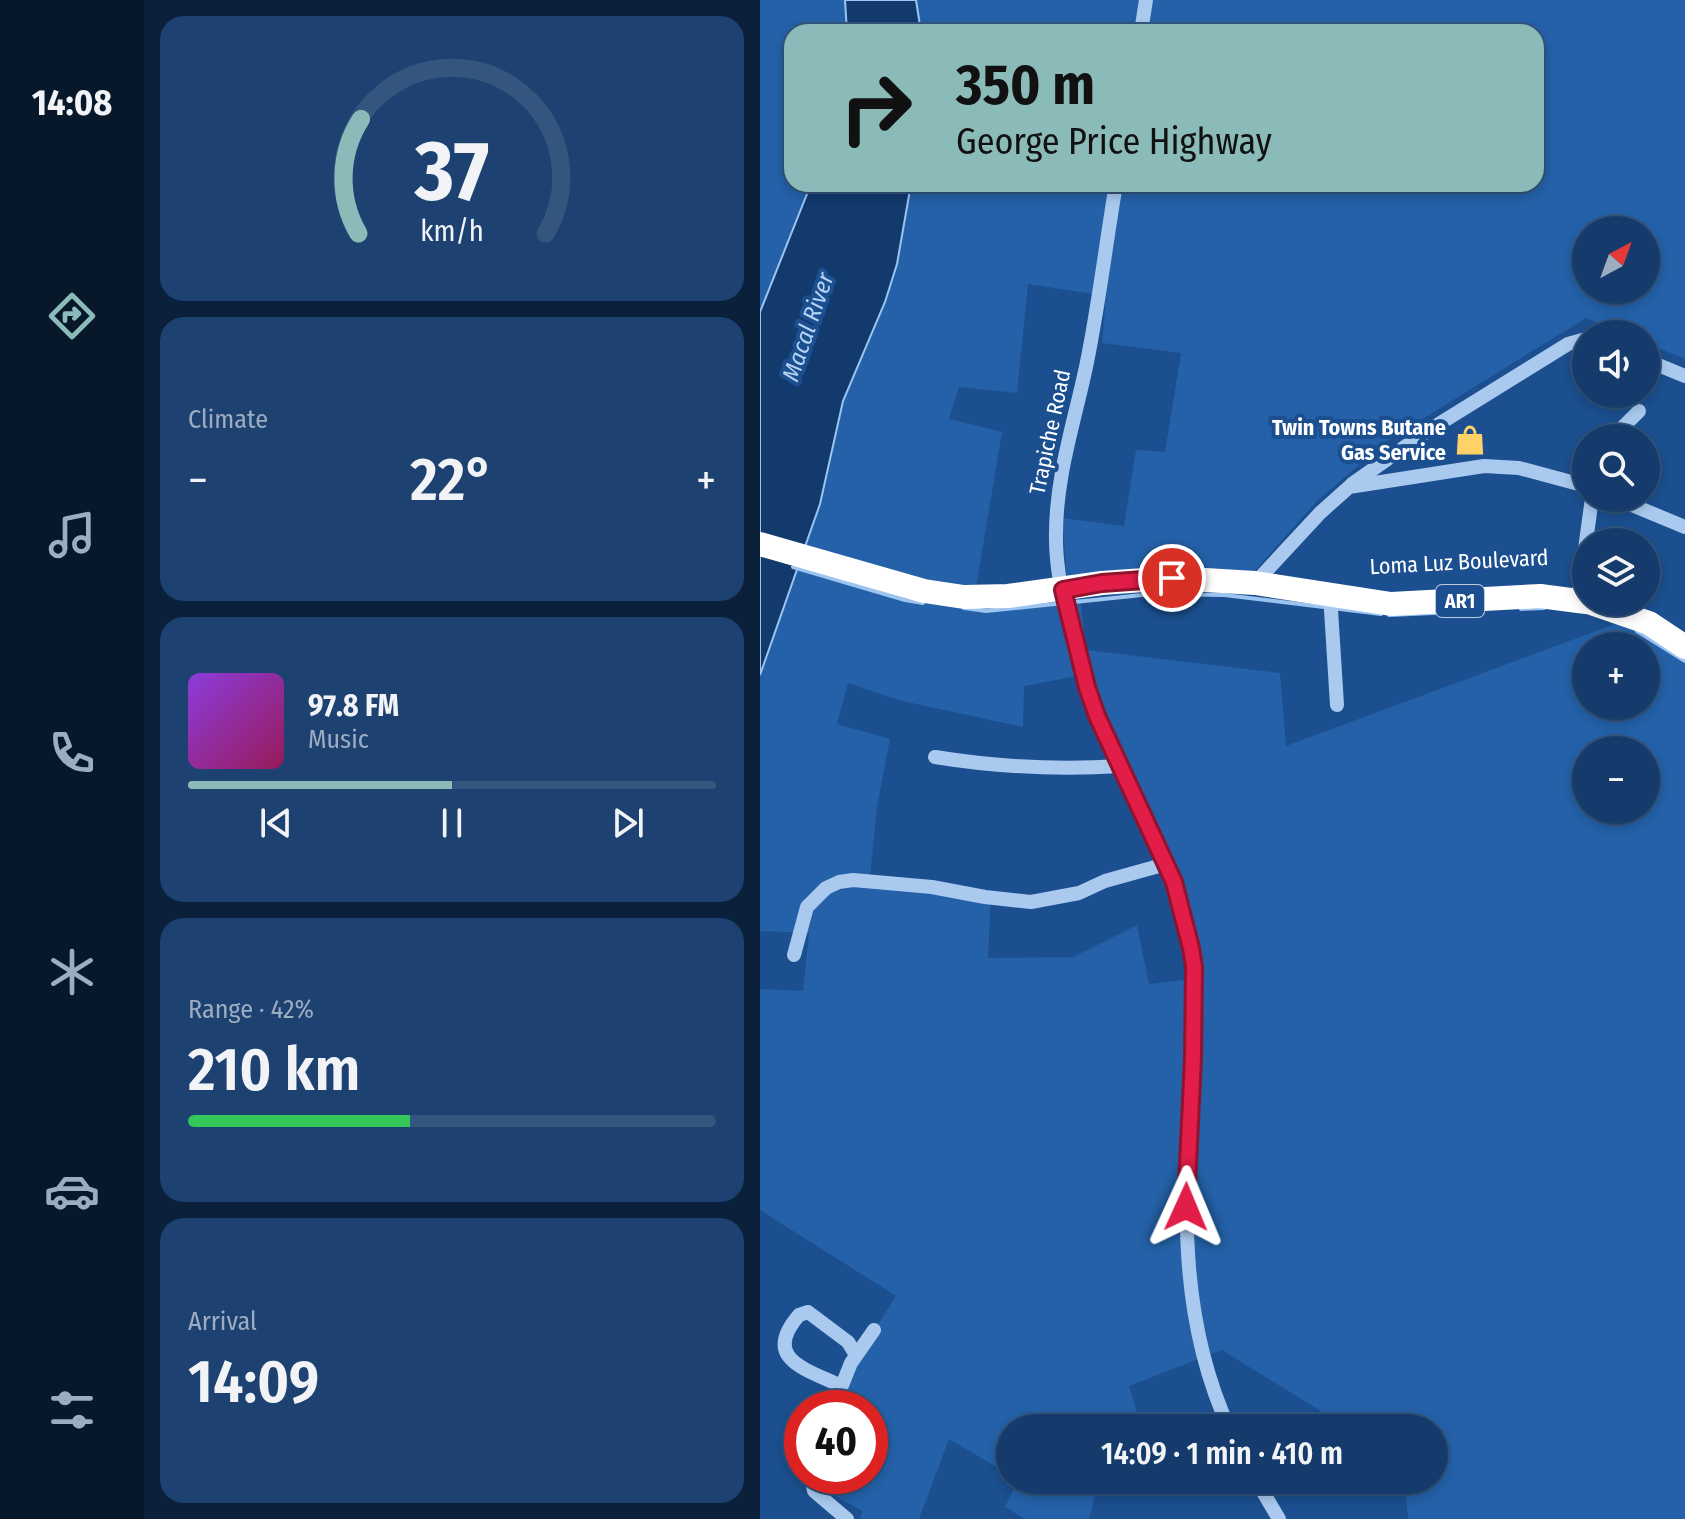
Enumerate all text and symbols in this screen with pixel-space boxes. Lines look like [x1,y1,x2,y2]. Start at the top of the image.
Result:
text: 350 m [956,52,1095,119]
icon: right [824,56,928,160]
text: 14:08 [32,81,112,125]
text: George Price Highway [956,120,1272,164]
text: 37 [414,122,489,222]
text: km/h [420,214,484,249]
north arrow [1572,216,1660,304]
map controls [1572,216,1660,824]
water label: Macal River [776,268,840,385]
icon: directions [44,288,100,344]
button: sound [1572,320,1660,408]
street label: Trapiche Road [1024,367,1076,497]
text: Climate [188,404,268,435]
place label: Twin Towns Butane Gas Service [1272,414,1446,466]
shop icon: Twin Towns Butane Gas Service [1453,423,1487,457]
button: search [1572,424,1660,512]
text: 22° [410,444,494,516]
text: − [188,454,208,507]
text: + [696,454,716,507]
icon: music [44,507,100,563]
button: layers [1572,528,1660,616]
pin [1138,544,1206,612]
street label: Loma Luz Boulevard [1369,544,1549,580]
icon: arrive [1150,556,1194,600]
road number: AR1 [1436,585,1484,617]
button: + [1572,632,1660,720]
text: 97.8 FM [308,688,399,724]
text: Music [308,724,369,755]
icon: phone [44,725,100,781]
button: − [1572,736,1660,824]
icon: previous [254,801,298,845]
icon: pause [430,801,474,845]
icon: next [606,801,650,845]
icon: climate [44,944,100,1000]
text: Range · 42% [188,994,314,1025]
text: 210 km [188,1034,360,1106]
icon: car [44,1163,100,1219]
position arrow [1144,1165,1228,1249]
text: Arrival [188,1306,257,1337]
text: 14:09 [188,1346,319,1418]
icon: filters [44,1382,100,1438]
speed limit sign: 40 [784,1390,888,1494]
text: 14:09 · 1 min · 410 m [1101,1436,1343,1472]

